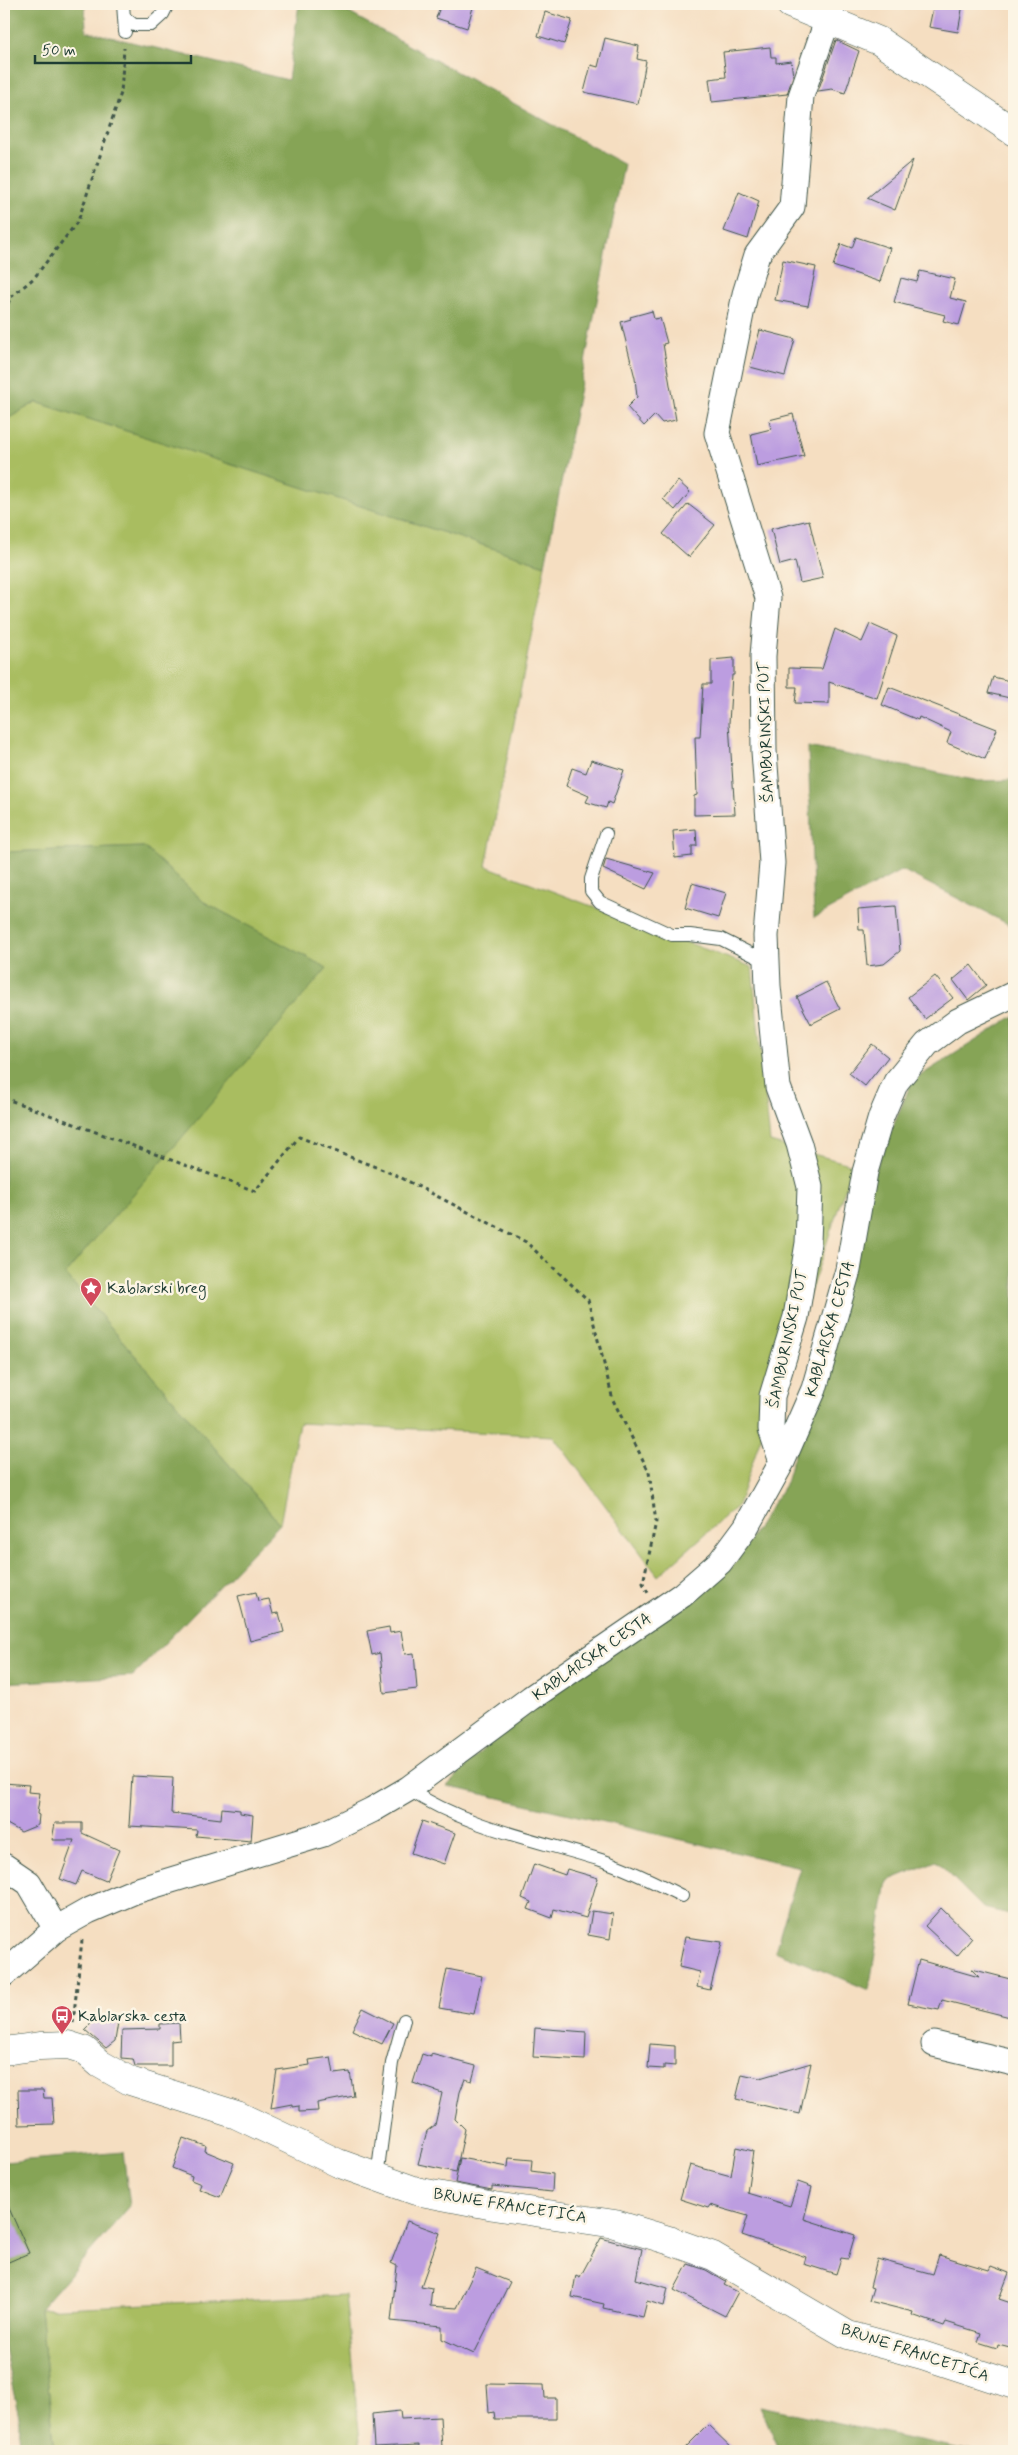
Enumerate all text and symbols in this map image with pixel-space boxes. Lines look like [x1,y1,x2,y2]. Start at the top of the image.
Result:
scale bar [35,32,191,64]
text: 50 m [42,41,76,61]
street label: ŠAMBURINSKI PUT [753,660,779,803]
street label: KABLARSKA CESTA [801,1258,859,1400]
street label: ŠAMBURINSKI PUT [763,1267,813,1410]
place icon: Kablarski breg [79,1276,103,1307]
place label: Kablarski breg [107,1278,206,1300]
street label: KABLARSKA CESTA [528,1608,656,1706]
bus stop icon: Kablarska cesta [50,2004,74,2035]
place label: Kablarska cesta [78,2006,187,2027]
street label: BRUNE FRANCETIĆA [432,2183,588,2228]
street label: BRUNE FRANCETIĆA [838,2318,992,2387]

